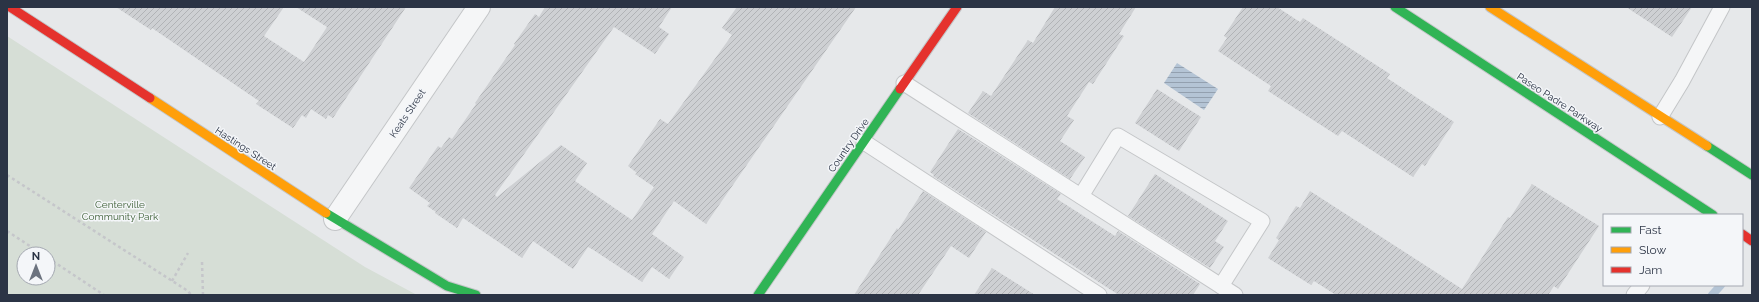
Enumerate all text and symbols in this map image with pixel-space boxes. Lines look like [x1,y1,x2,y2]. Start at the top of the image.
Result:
street label: Paseo Padre Parkway [1515,71,1605,134]
street label: Keats Street [387,87,428,140]
street label: Country Drive [826,116,871,174]
street label: Hastings Street [213,125,279,173]
park label: Centerville Community Park [82,199,159,222]
legend [1603,214,1743,286]
text: Fast [1639,223,1662,237]
text: Slow [1639,243,1666,257]
north arrow [16,246,56,286]
text: N [32,250,40,263]
text: Jam [1639,263,1662,277]

